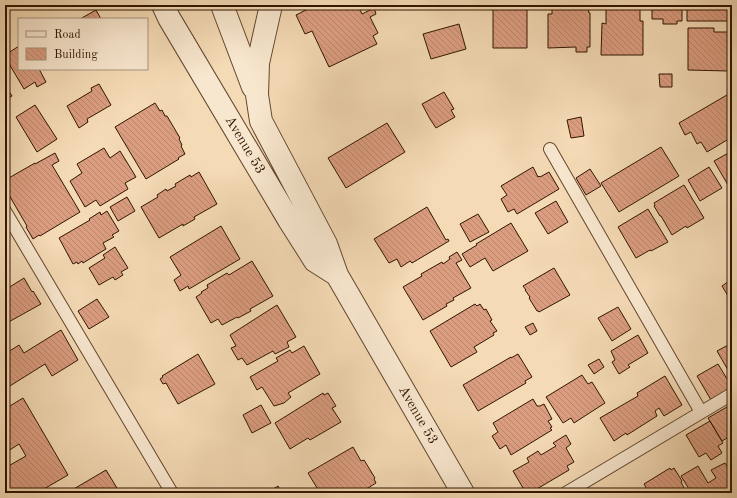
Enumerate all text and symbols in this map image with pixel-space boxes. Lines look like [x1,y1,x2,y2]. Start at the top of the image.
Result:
legend [18,18,148,70]
text: Road [54,29,81,41]
text: Building [54,49,98,61]
street label: Avenue 53 [222,114,268,176]
street label: Avenue 53 [396,384,440,446]

